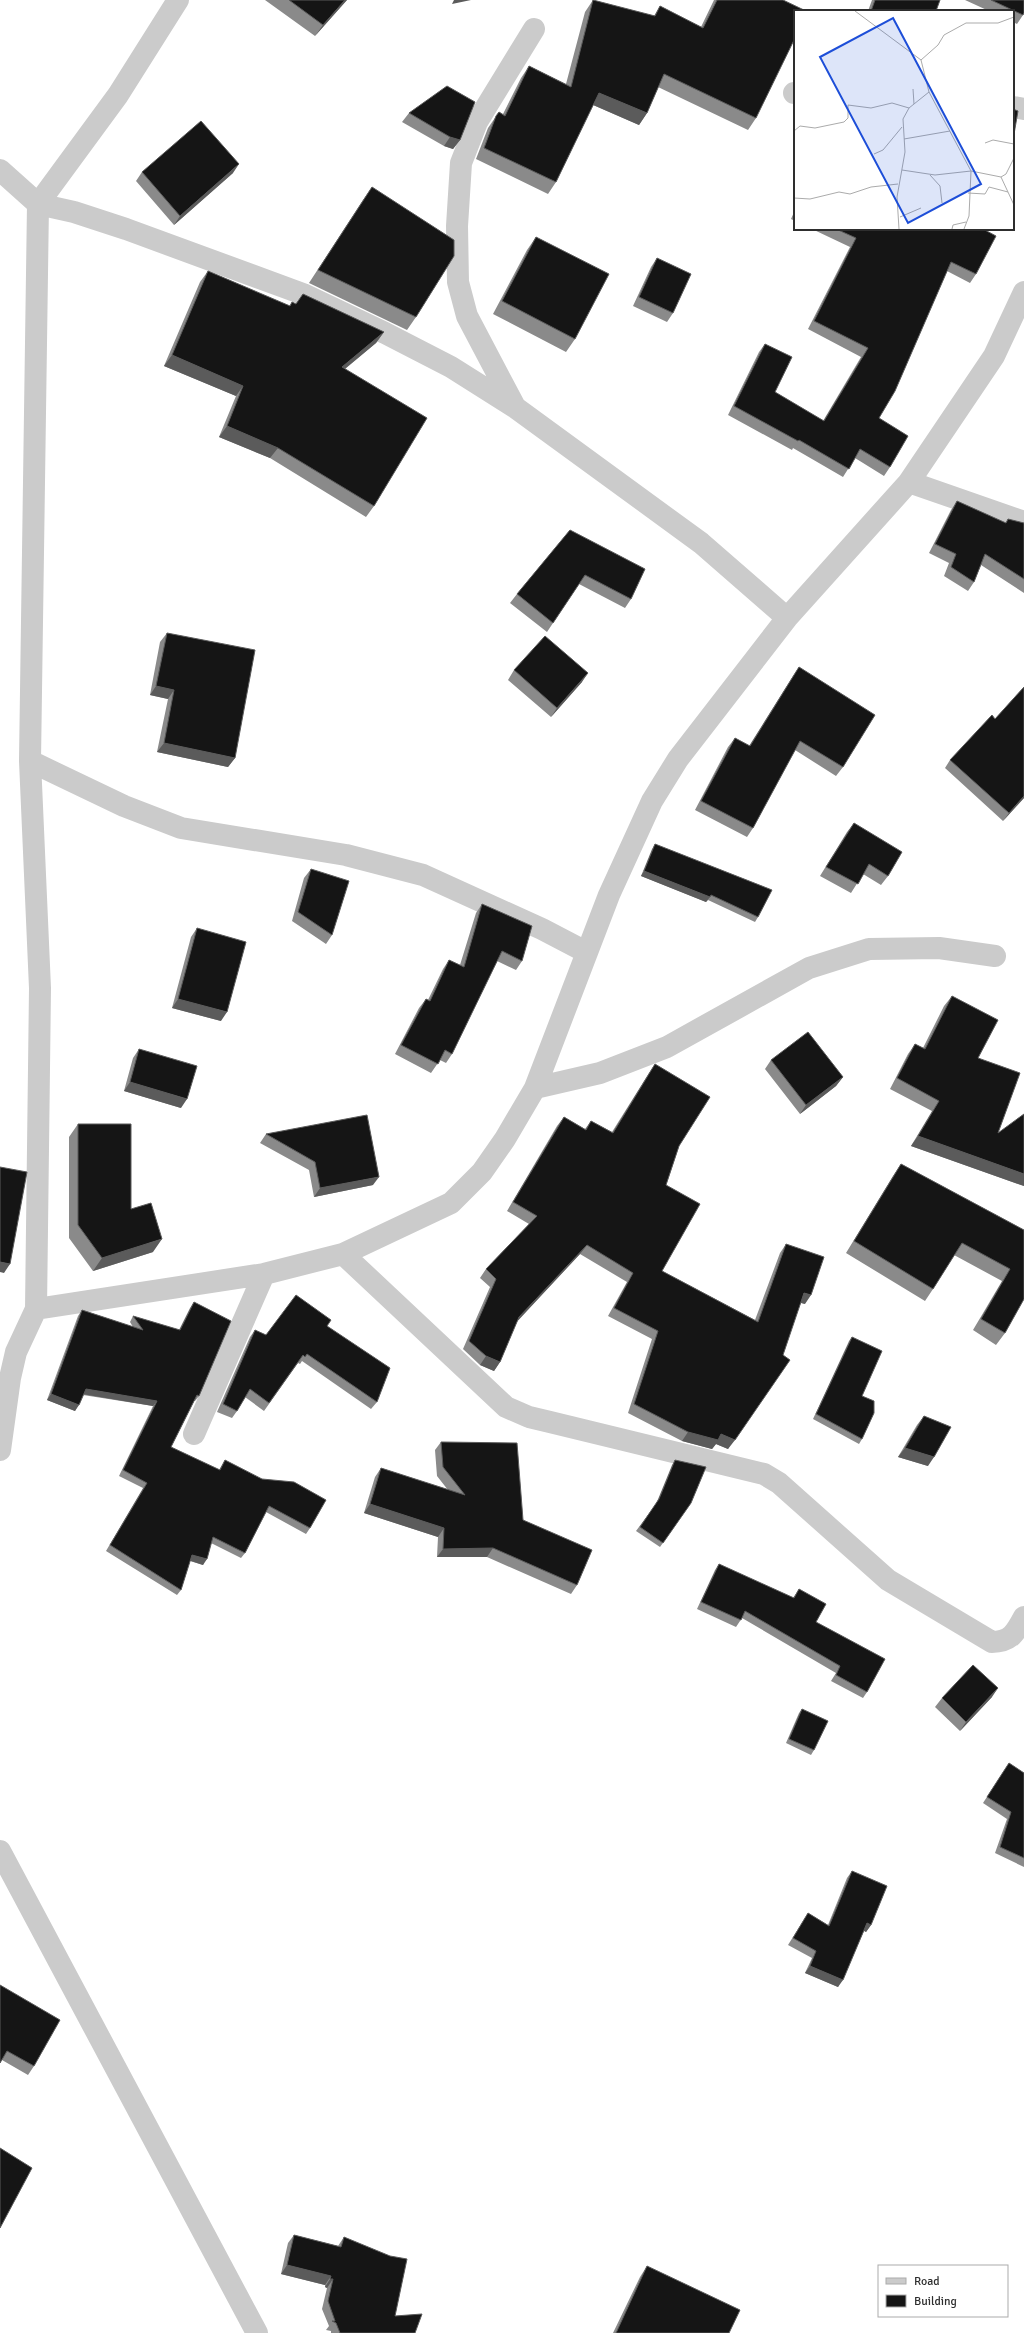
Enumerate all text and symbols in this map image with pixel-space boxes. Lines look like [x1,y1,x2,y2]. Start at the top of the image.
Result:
inset map [794,10,1014,230]
legend [878,2265,1008,2317]
text: Road [914,2274,940,2289]
text: Building [914,2294,957,2309]

